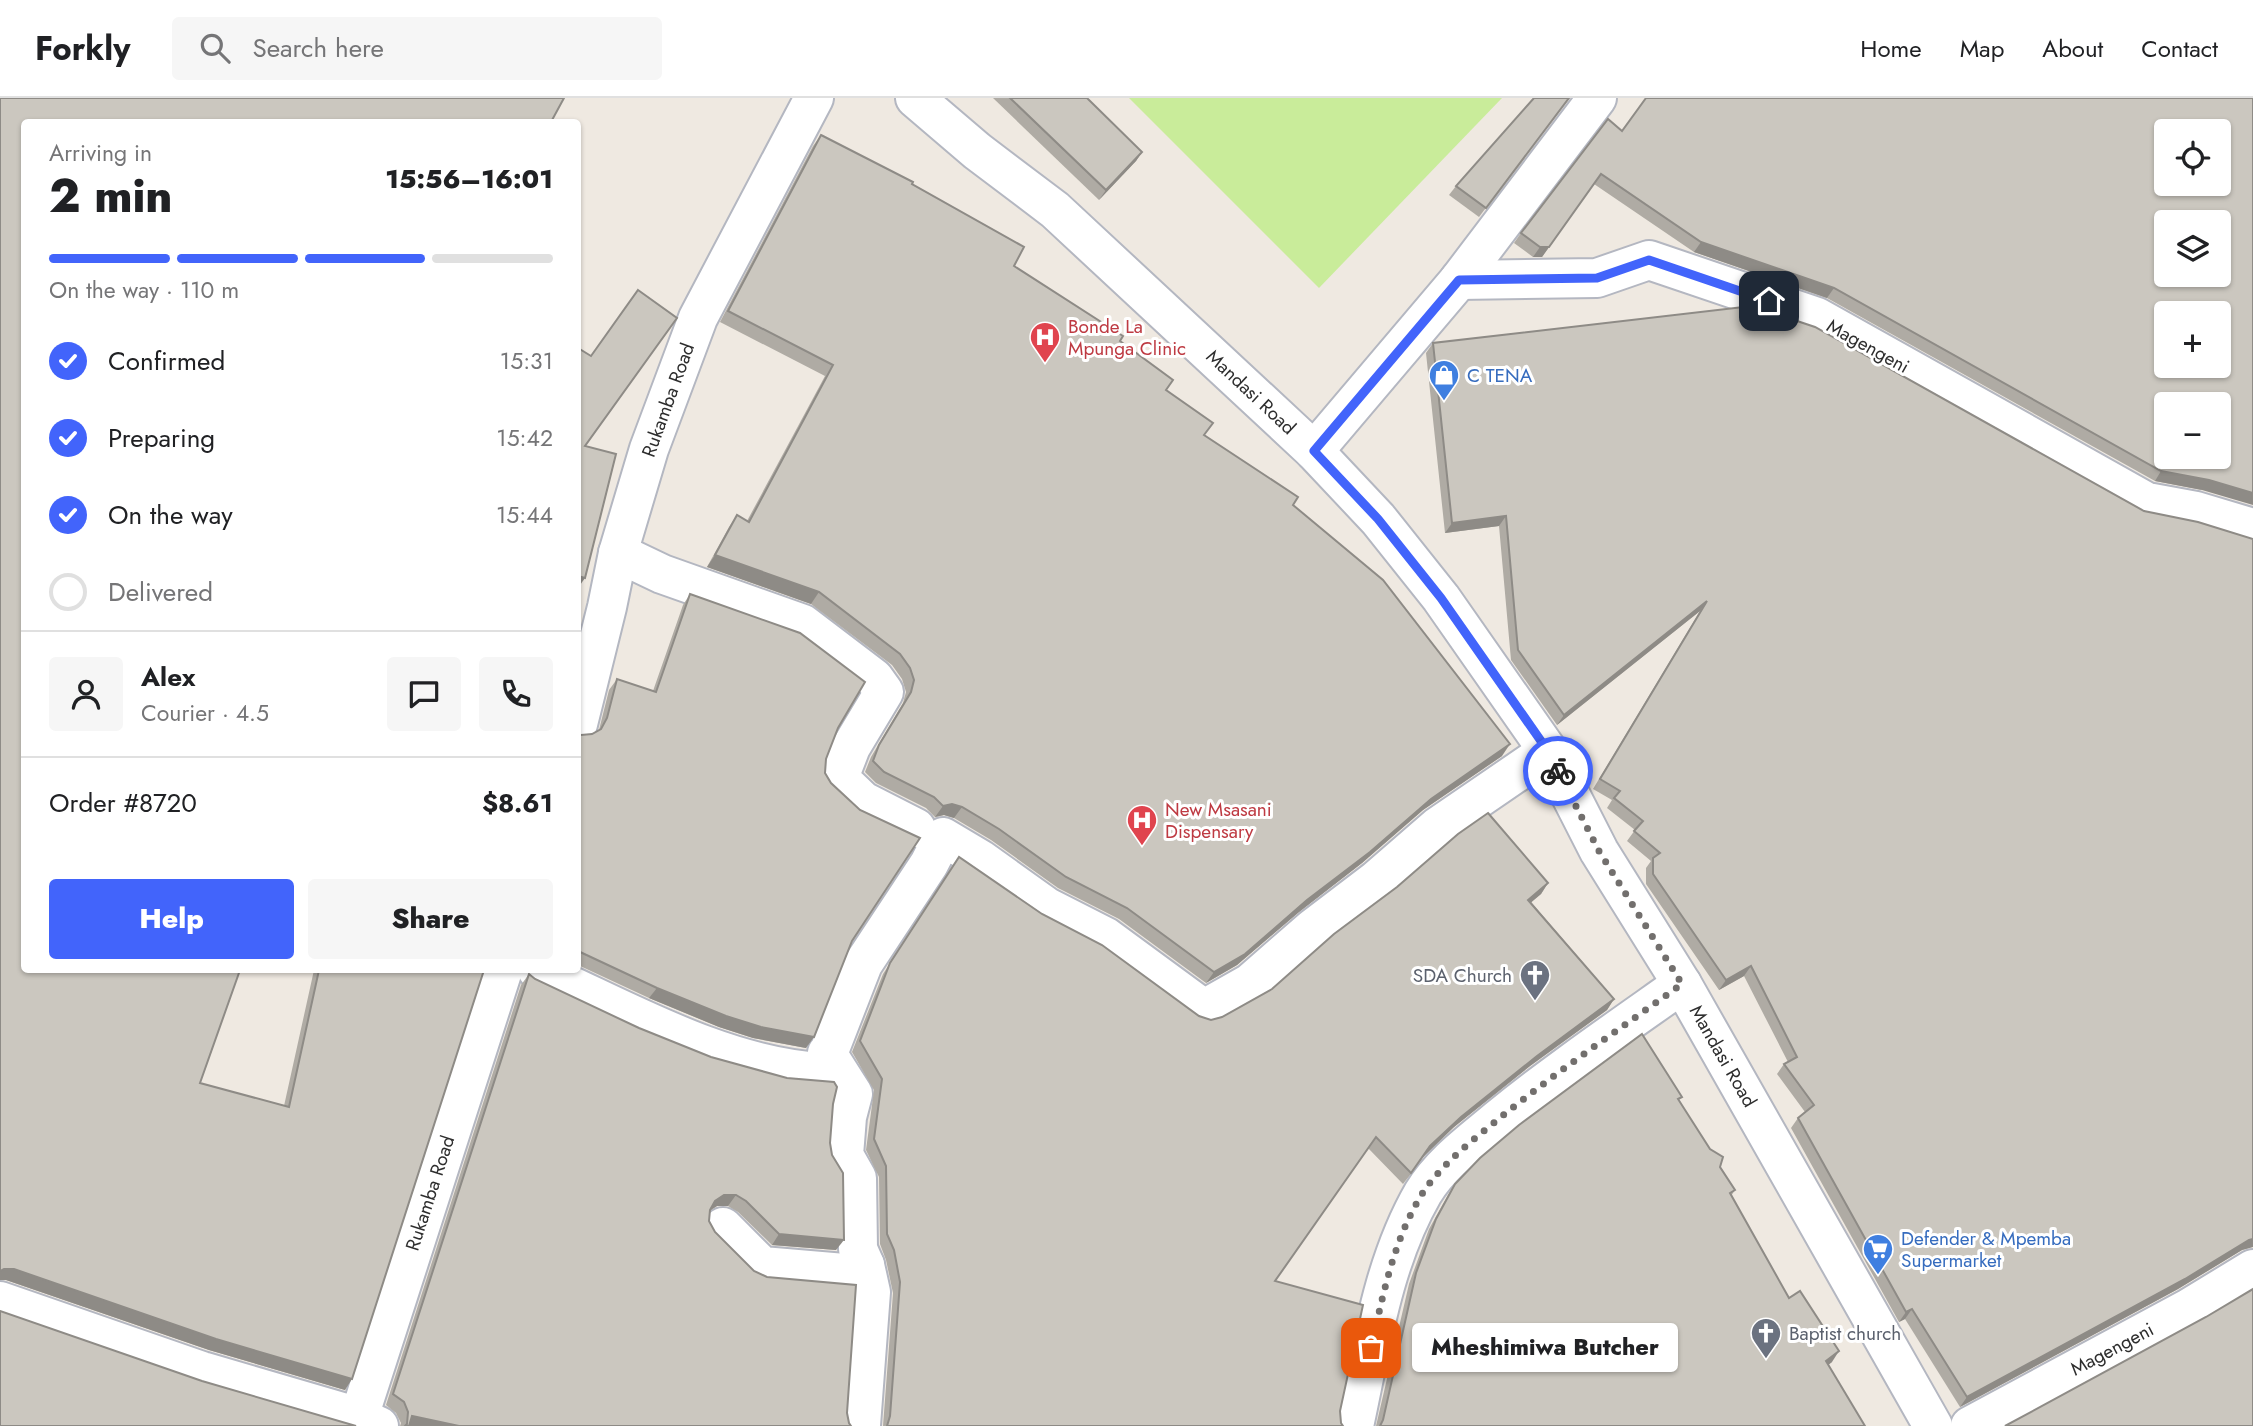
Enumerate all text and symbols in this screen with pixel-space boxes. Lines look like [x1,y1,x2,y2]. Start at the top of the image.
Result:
search box [172,17,662,80]
text: Forkly [35,25,130,72]
icon: search [196,29,234,67]
text: Search here [252,29,384,67]
text: Home [1860,31,1922,66]
text: Map [1960,31,2004,66]
text: About [2042,31,2103,66]
text: Contact [2141,31,2218,66]
map controls [2154,119,2231,469]
button: locate [2154,119,2231,196]
text: Arriving in [49,136,152,170]
text: 15:56–16:01 [385,160,553,198]
text: 2 min [49,163,173,229]
button: layers [2154,210,2231,287]
pin [1739,271,1799,331]
text: On the way · 110 m [49,273,239,307]
icon: home [1750,282,1788,320]
button: + [2154,301,2231,378]
street label: Magengeni [1822,312,1914,380]
place label: Bonde La Mpunga Clinic [1068,313,1186,362]
hospital icon: Bonde La Mpunga Clinic [1028,320,1062,364]
street label: Rukamba Road [635,339,701,461]
icon: check [49,342,87,380]
text: Confirmed [108,342,225,380]
street label: Mandasi Road [1200,343,1302,441]
text: 15:31 [500,344,553,378]
shop icon: C TENA [1427,358,1461,402]
place label: C TENA [1467,362,1533,389]
button: − [2154,392,2231,469]
icon: check [49,419,87,457]
text: Preparing [108,419,215,457]
text: 15:42 [496,421,553,455]
icon: check [49,496,87,534]
text: On the way [108,496,233,534]
text: 15:44 [496,498,553,532]
text: Delivered [108,573,213,611]
button: person [49,657,123,731]
button: chat [387,657,461,731]
button: phone [479,657,553,731]
text: Alex [141,658,195,696]
text: Courier · 4.5 [141,696,269,730]
courier [1523,736,1593,806]
icon: bike [1539,752,1577,790]
text: Order #8720 [49,784,197,822]
text: $8.61 [482,784,553,822]
place label: New Msasani Dispensary [1165,796,1272,845]
hospital icon: New Msasani Dispensary [1125,803,1159,847]
button: Help [49,879,294,959]
button: Share [308,879,553,959]
church icon: SDA Church [1518,958,1552,1002]
place label: SDA Church [1413,962,1512,989]
street label: Mandasi Road [1683,1000,1763,1112]
street label: Rukamba Road [399,1132,461,1254]
place label: Defender & Mpemba Supermarket [1901,1225,2071,1274]
supermarket icon: Defender & Mpemba Supermarket [1861,1232,1895,1276]
church icon: Baptist church [1749,1316,1783,1360]
street label: Magengeni [2066,1316,2158,1382]
pin [1341,1318,1401,1378]
place label: Baptist church [1789,1320,1901,1347]
callout: Mheshimiwa Butcher [1413,1324,1679,1372]
icon: bag [1352,1329,1390,1367]
text: Mheshimiwa Butcher [1431,1330,1659,1364]

